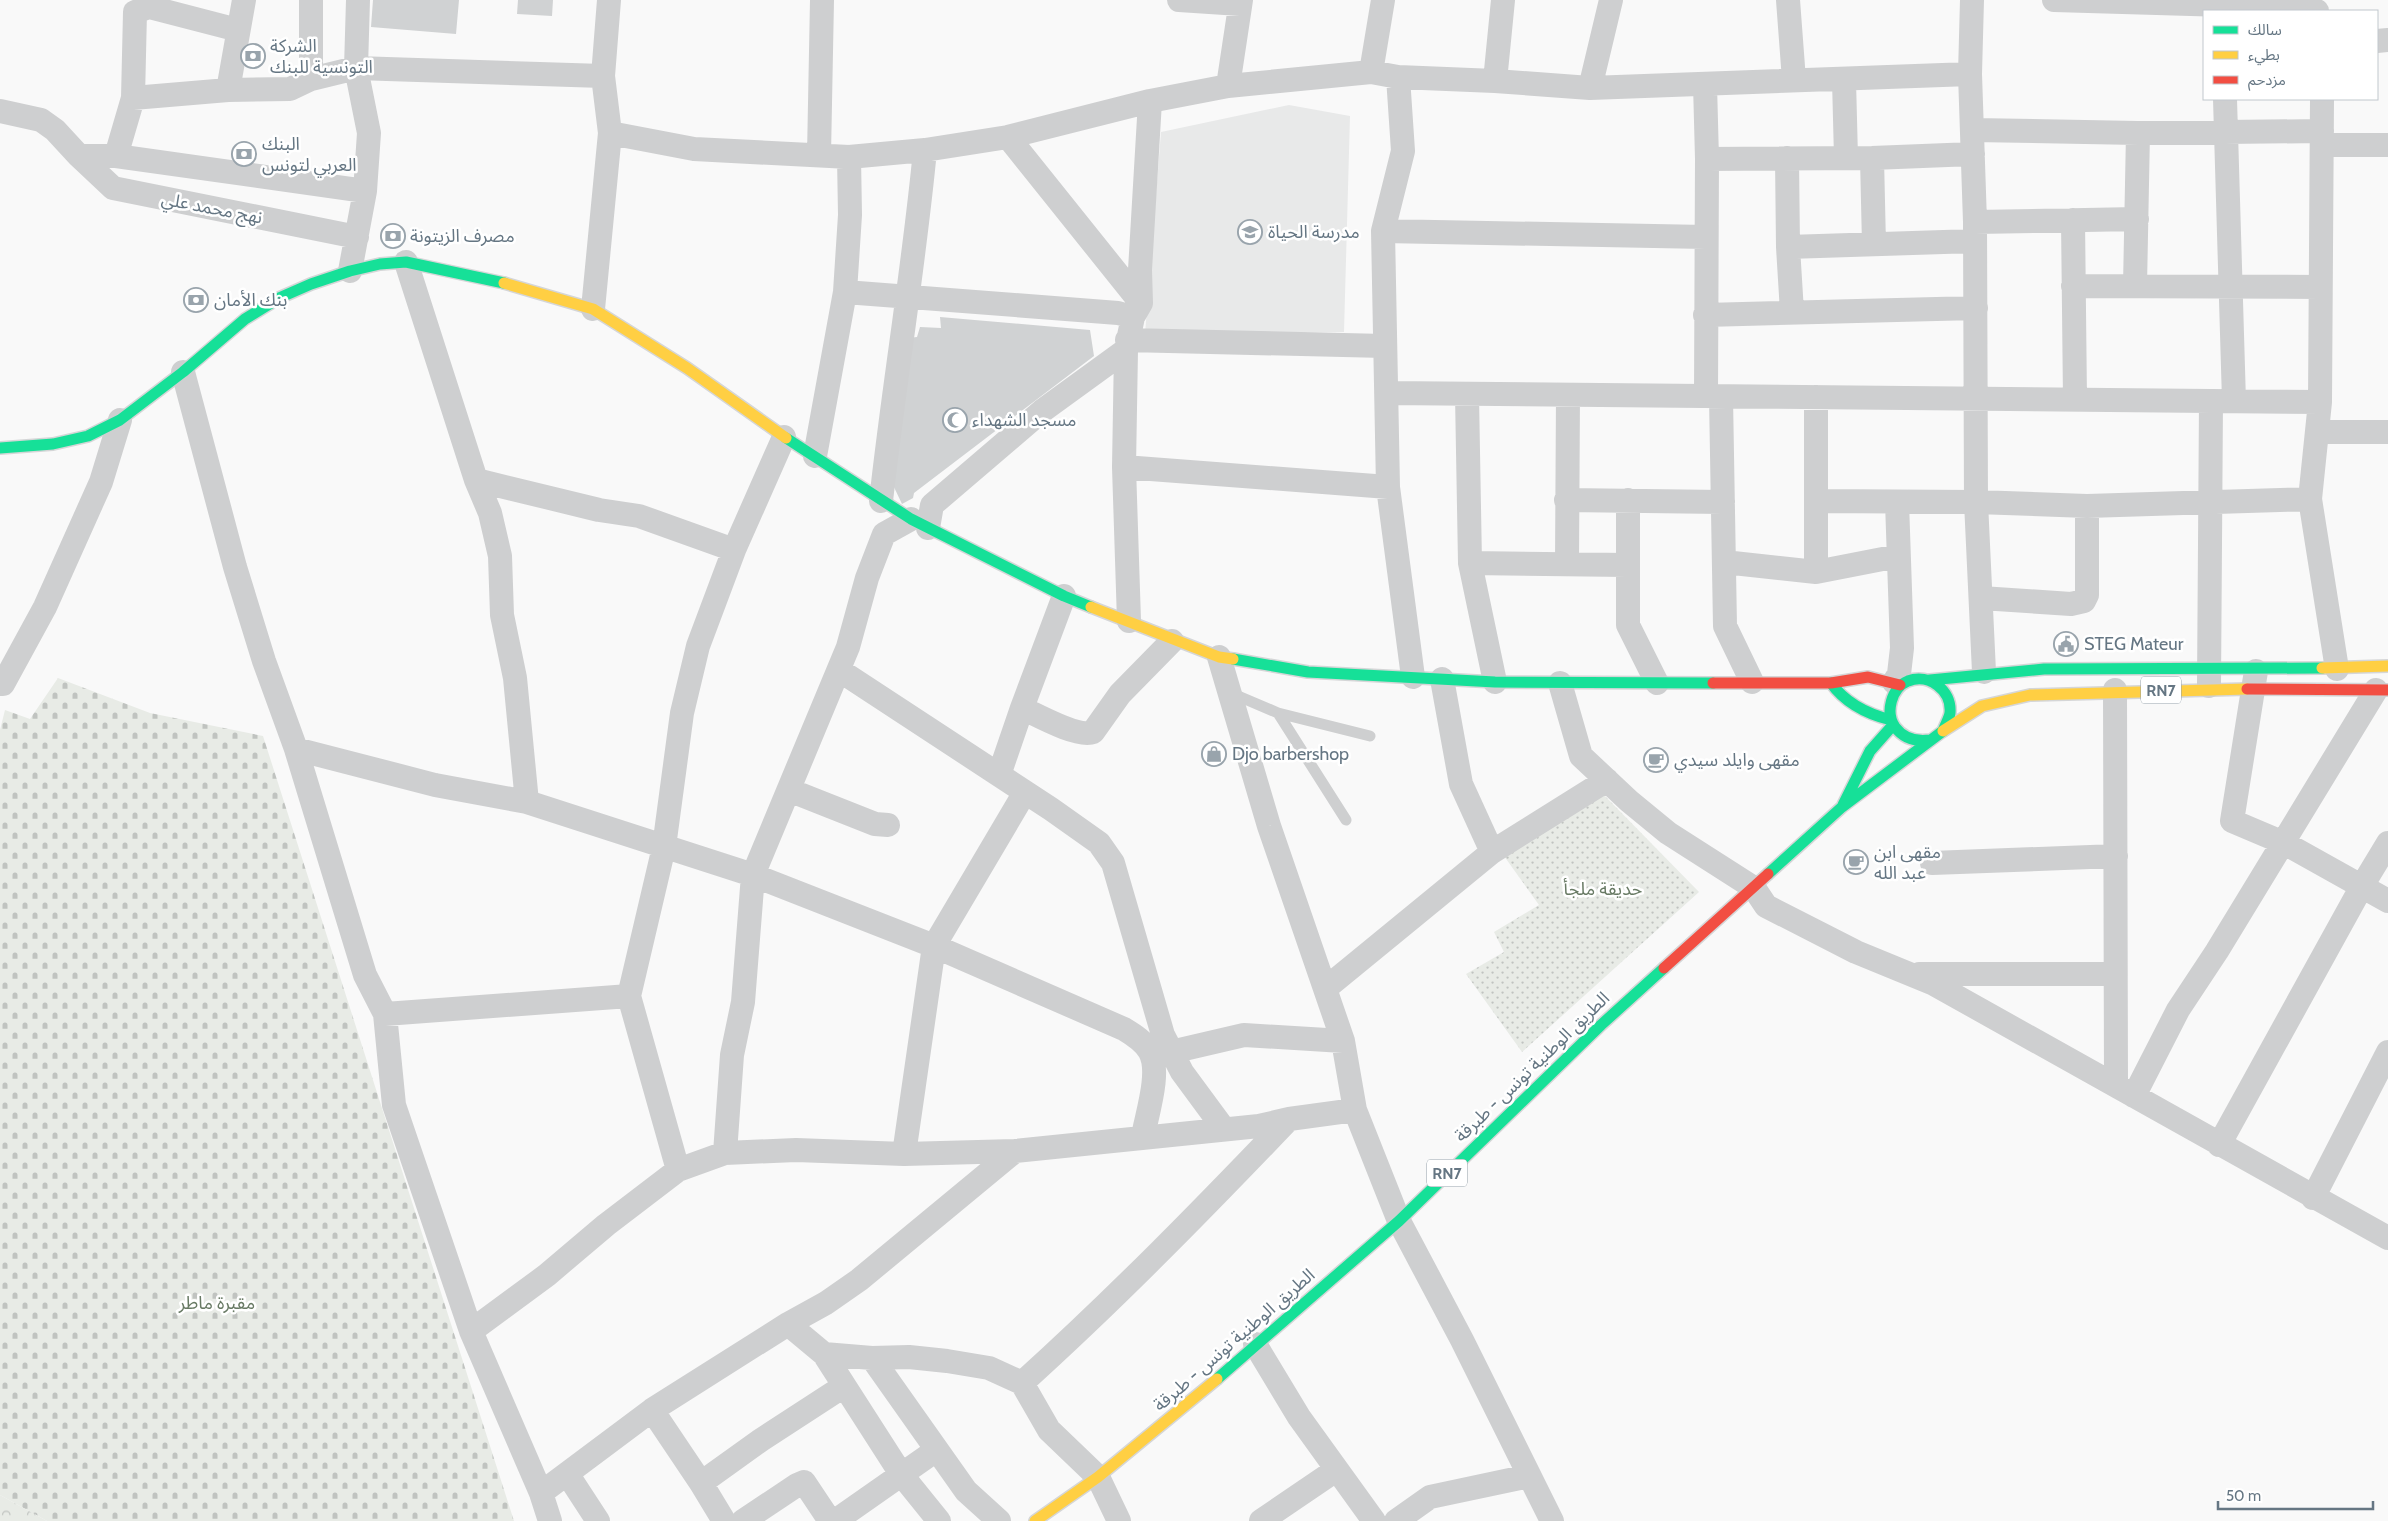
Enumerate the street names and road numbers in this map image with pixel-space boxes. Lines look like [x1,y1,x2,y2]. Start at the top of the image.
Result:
street label: نهج محمد علي [159,187,264,231]
road number: RN7 [2141,676,2181,704]
street label: الطريق الوطنية تونس - طبرقة [1450,987,1614,1147]
road number: RN7 [1427,1160,1467,1186]
street label: الطريق الوطنية تونس - طبرقة [1149,1264,1319,1416]

